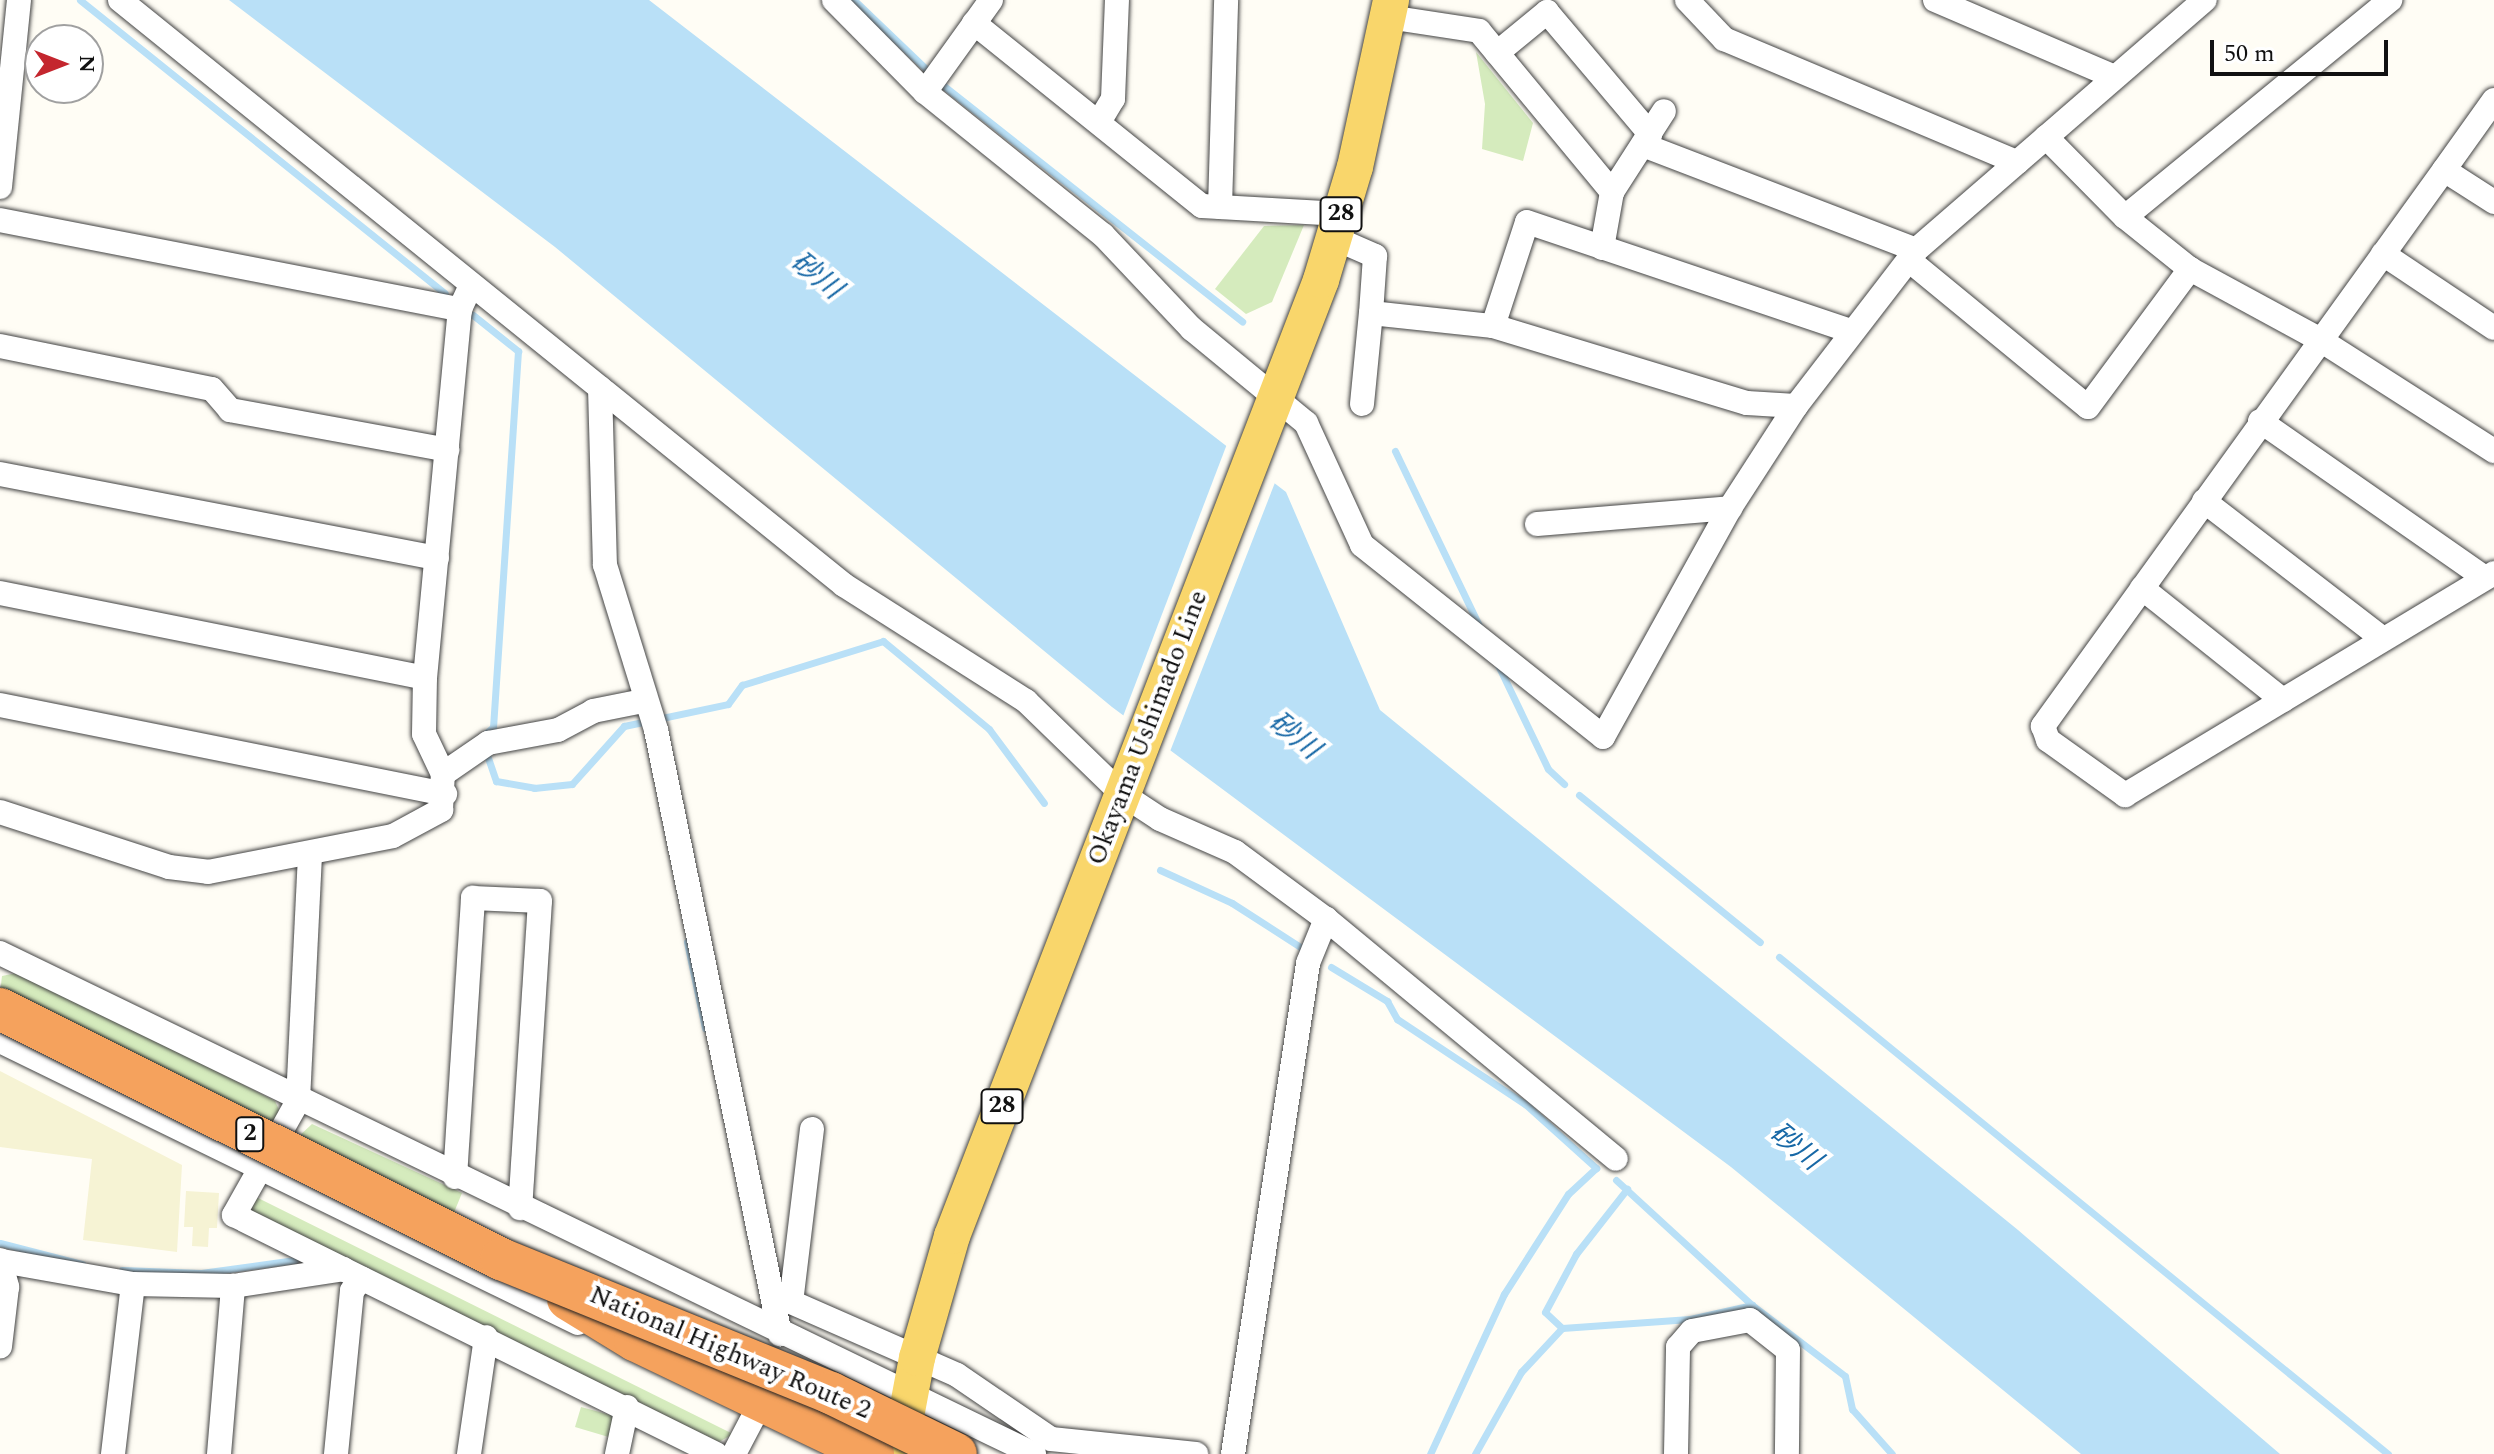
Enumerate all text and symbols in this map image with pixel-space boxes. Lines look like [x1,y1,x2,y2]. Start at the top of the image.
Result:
north arrow [24,24,104,104]
scale bar [2214,24,2392,74]
text: 50 m [2224,36,2275,72]
text: N [70,55,103,73]
road number: 28 [1319,194,1363,234]
water label: 砂川 [784,245,848,307]
street label: Okayama Ushimado Line [1081,586,1215,870]
water label: 砂川 [1262,705,1326,767]
road number: 28 [980,1086,1024,1126]
road number: 2 [234,1114,266,1154]
water label: 砂川 [1763,1116,1827,1178]
street label: National Highway Route 2 [585,1280,875,1426]

